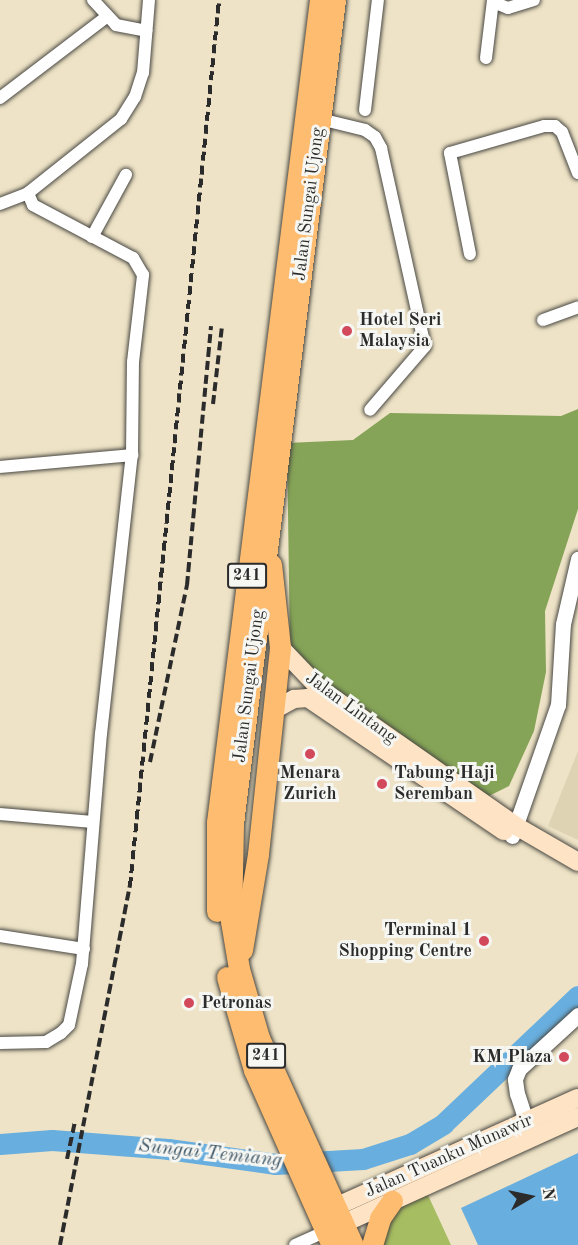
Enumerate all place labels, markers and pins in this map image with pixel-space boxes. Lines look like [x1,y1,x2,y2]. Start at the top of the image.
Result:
place label: Hotel Seri Malaysia [359,310,441,352]
marker: Hotel Seri Malaysia [340,324,354,338]
marker: Menara Zurich [303,747,317,761]
place label: Menara Zurich [280,763,340,806]
place label: Tabung Haji Seremban [394,763,495,806]
marker: Tabung Haji Seremban [375,777,389,791]
place label: Terminal 1 Shopping Centre [339,920,472,962]
marker: Terminal 1 Shopping Centre [477,934,491,948]
place label: Petronas [201,992,272,1014]
marker: Petronas [182,996,196,1010]
place label: KM Plaza [472,1046,552,1068]
marker: KM Plaza [557,1050,571,1064]

